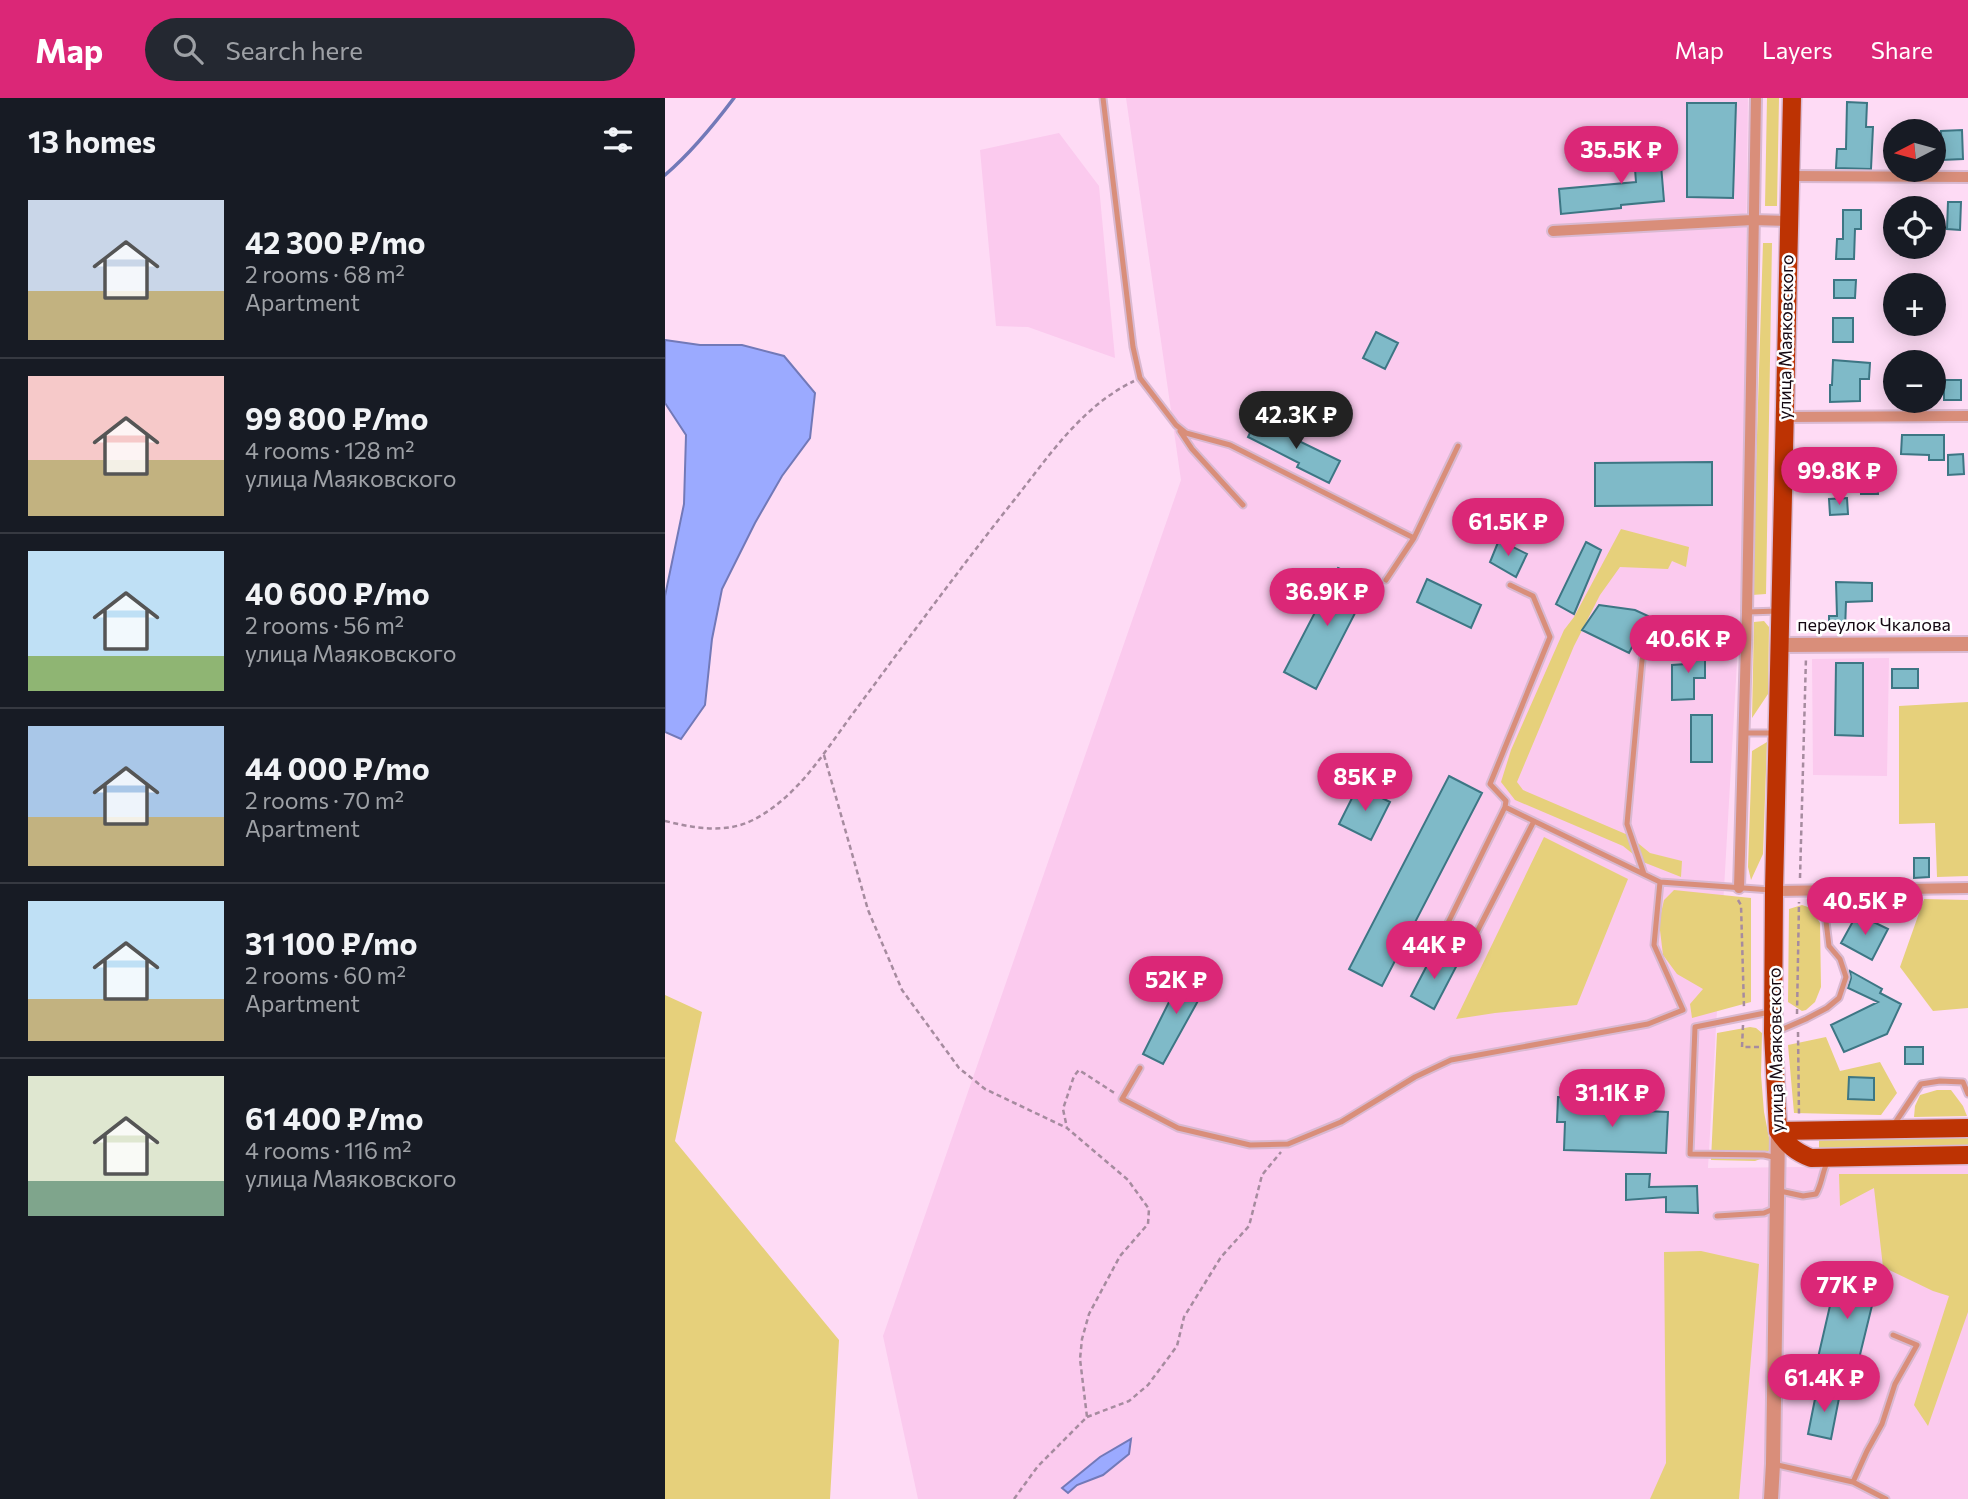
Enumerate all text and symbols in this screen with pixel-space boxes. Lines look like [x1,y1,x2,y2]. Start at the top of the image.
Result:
search box [145,18,635,81]
text: Map [35,29,103,70]
icon: search [169,30,207,68]
text: Search here [225,34,363,65]
text: Map [1675,35,1724,64]
text: Layers [1762,35,1833,64]
text: Share [1871,35,1933,64]
north arrow [1883,119,1946,182]
map controls [1883,119,1946,413]
icon: filters [599,121,637,159]
text: 13 homes [28,122,156,159]
pin: 35.5K ₽ [1556,126,1686,186]
text: 35.5K ₽ [1580,135,1662,163]
button: locate [1883,196,1946,259]
text: 42 300 ₽/mo [245,223,426,260]
icon: home [84,228,168,312]
street label: улица Маяковского [1773,254,1797,420]
text: 2 rooms · 68 m² [245,260,405,288]
button: + [1883,273,1946,336]
text: Apartment [245,288,360,316]
button: − [1883,350,1946,413]
pin: 42.3K ₽ [1231,392,1361,451]
text: 99 800 ₽/mo [245,399,428,436]
text: 42.3K ₽ [1255,400,1337,428]
icon: home [84,404,168,488]
text: 4 rooms · 128 m² [245,436,414,464]
pin: 99.8K ₽ [1774,448,1904,507]
text: 99.8K ₽ [1797,456,1881,484]
text: улица Маяковского [245,464,456,492]
pin: 61.5K ₽ [1443,498,1573,558]
text: 61.5K ₽ [1468,507,1548,535]
pin: 36.9K ₽ [1262,568,1392,628]
text: 40 600 ₽/mo [245,574,430,611]
text: 36.9K ₽ [1286,577,1368,605]
icon: home [84,579,168,663]
text: 2 rooms · 56 m² [245,611,404,639]
street label: переулок Чкалова [1797,613,1951,635]
pin: 40.6K ₽ [1623,616,1753,675]
text: 40.6K ₽ [1646,624,1730,652]
text: улица Маяковского [245,639,456,667]
text: 44 000 ₽/mo [245,749,430,786]
icon: home [84,754,168,838]
pin: 85K ₽ [1316,754,1414,813]
text: 85K ₽ [1333,762,1397,790]
text: 2 rooms · 70 m² [245,786,404,814]
text: Apartment [245,814,360,842]
pin: 40.5K ₽ [1800,878,1930,937]
text: 40.5K ₽ [1823,886,1907,914]
pin: 44K ₽ [1385,922,1483,981]
text: 31 100 ₽/mo [245,924,417,961]
icon: home [84,929,168,1013]
text: 44K ₽ [1402,930,1466,958]
pin: 52K ₽ [1127,956,1225,1016]
text: 2 rooms · 60 m² [245,961,406,989]
text: 52K ₽ [1145,965,1207,993]
street label: улица Маяковского [1763,967,1787,1133]
text: Apartment [245,989,360,1017]
pin: 31.1K ₽ [1547,1070,1677,1129]
text: 31.1K ₽ [1575,1078,1649,1106]
text: 61 400 ₽/mo [245,1099,423,1136]
icon: home [84,1104,168,1188]
text: 4 rooms · 116 m² [245,1136,412,1164]
text: улица Маяковского [245,1164,456,1192]
pin: 77K ₽ [1798,1262,1896,1321]
text: 77K ₽ [1817,1270,1877,1298]
pin: 61.4K ₽ [1759,1354,1889,1414]
text: 61.4K ₽ [1784,1363,1864,1391]

